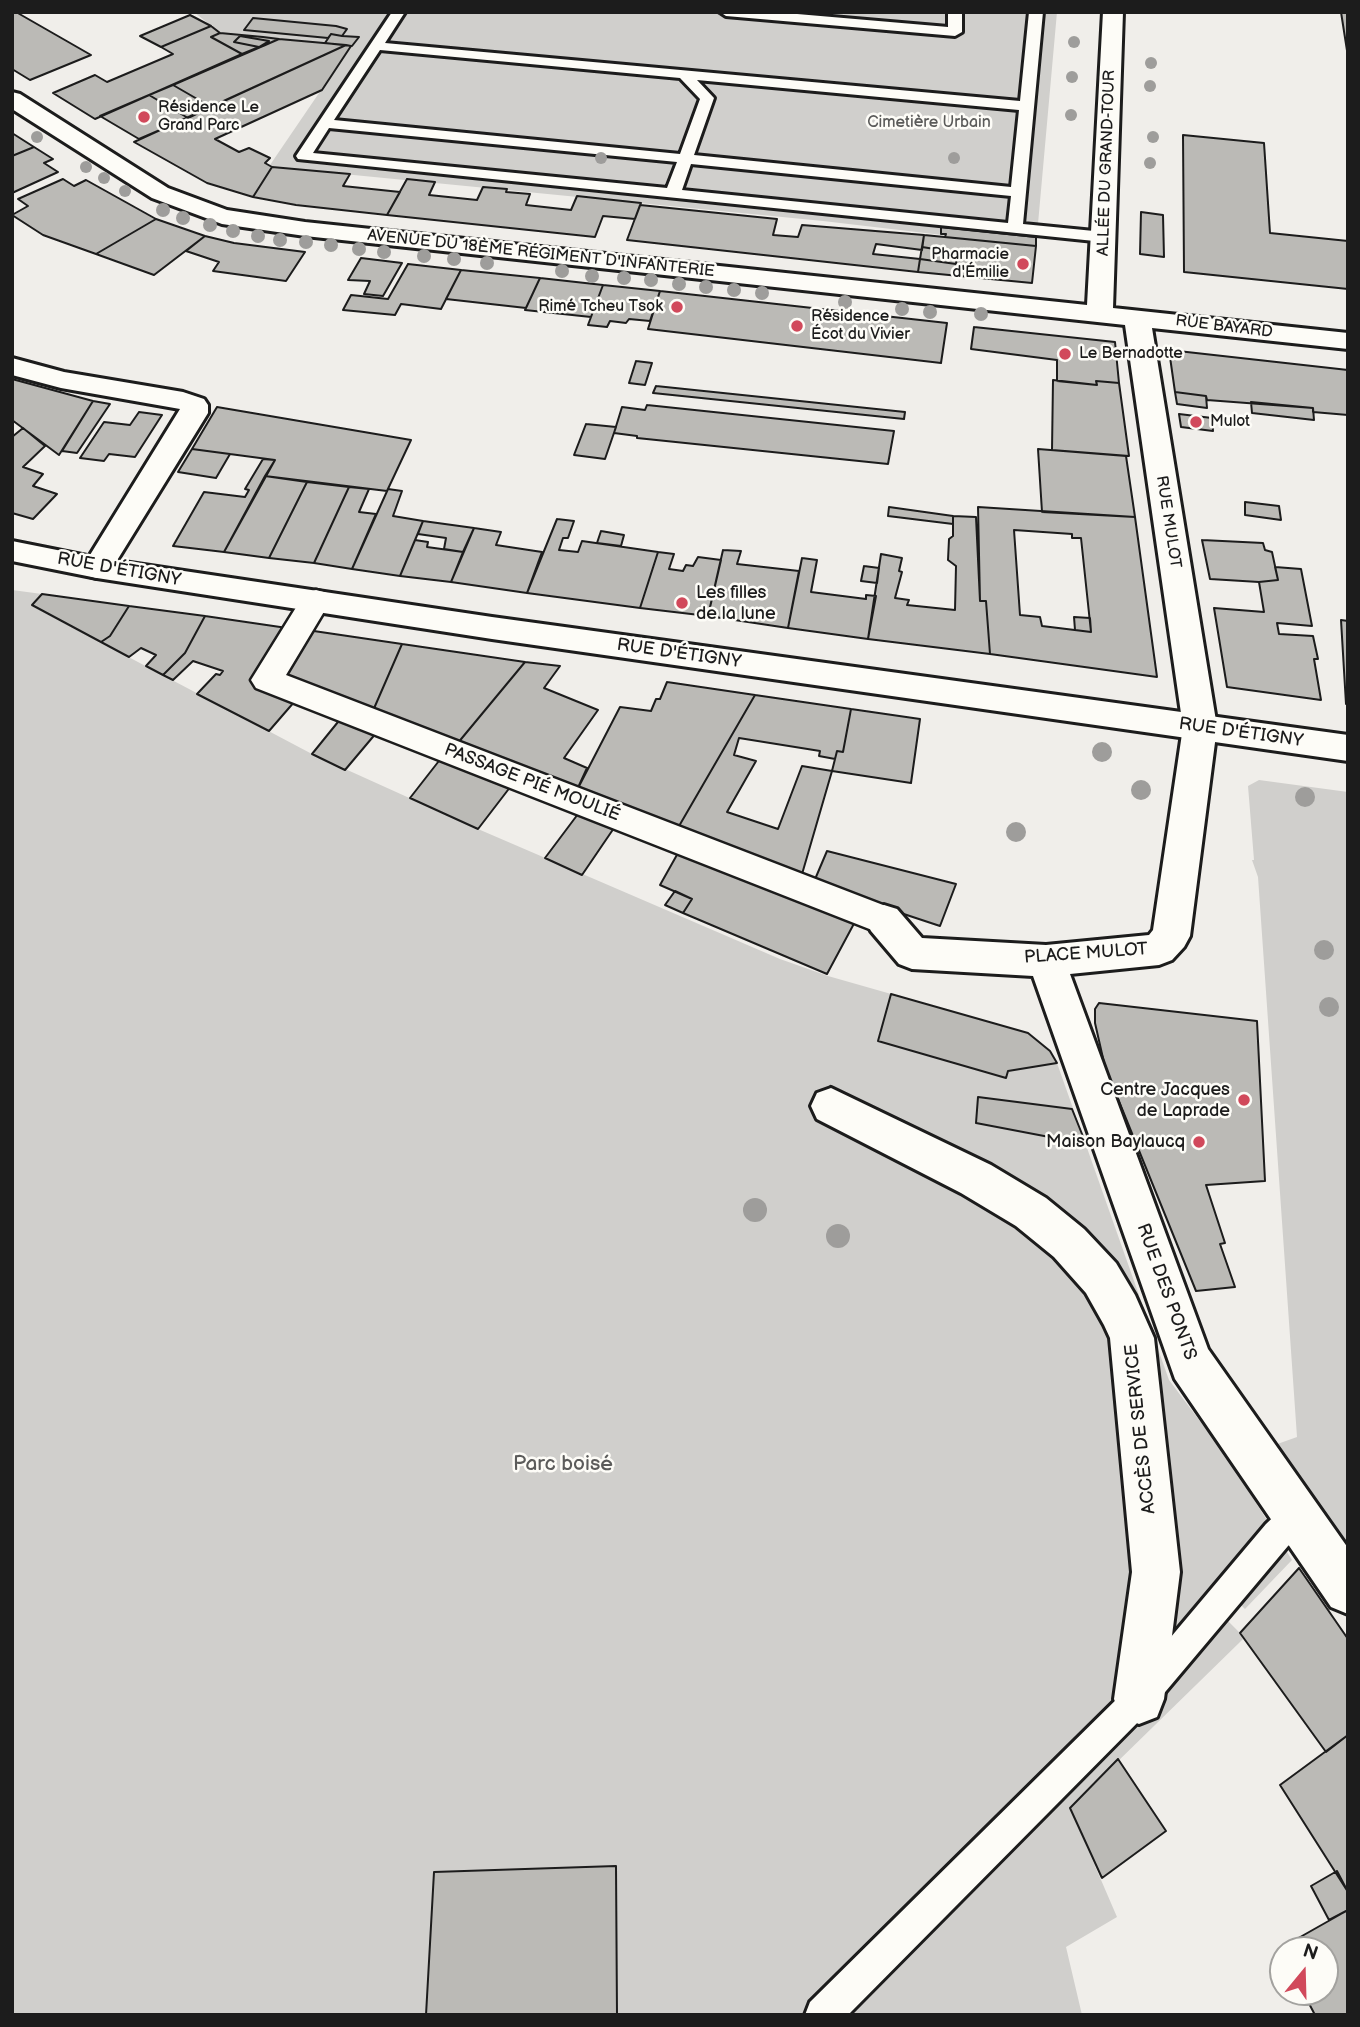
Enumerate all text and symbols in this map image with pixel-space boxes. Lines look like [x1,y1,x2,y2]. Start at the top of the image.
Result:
street label: ALLÉE DU GRAND-TOUR [1094,70,1120,256]
place label: Résidence Le Grand Parc [158,98,259,136]
marker: Résidence Le Grand Parc [136,109,152,125]
park label: Cimetière Urbain [867,113,991,133]
street label: AVENUE DU 18ÈME RÉGIMENT D'INFANTERIE [366,226,716,282]
place label: Pharmacie d'Émilie [931,245,1009,283]
marker: Pharmacie d'Émilie [1015,256,1031,272]
place label: Rimé Tcheu Tsok [538,297,663,317]
marker: Rimé Tcheu Tsok [669,299,685,315]
place label: Résidence Écot du Vivier [811,307,910,345]
street label: RUE BAYARD [1174,312,1274,342]
marker: Résidence Écot du Vivier [789,318,805,334]
place label: Le Bernadotte [1079,344,1183,364]
marker: Le Bernadotte [1057,346,1073,362]
place label: Mulot [1210,412,1250,432]
marker: Mulot [1188,414,1204,430]
street label: RUE MULOT [1151,474,1185,570]
street label: RUE D'ÉTIGNY [55,548,183,592]
place label: Les filles de la lune [696,582,776,624]
marker: Les filles de la lune [674,595,690,611]
street label: RUE D'ÉTIGNY [615,635,743,673]
street label: RUE D'ÉTIGNY [1177,714,1305,752]
street label: PASSAGE PIÉ MOULIÉ [441,739,623,827]
street label: PLACE MULOT [1023,939,1149,969]
place label: Centre Jacques de Laprade [1100,1079,1230,1122]
marker: Centre Jacques de Laprade [1236,1092,1252,1108]
place label: Maison Baylaucq [1046,1131,1185,1153]
marker: Maison Baylaucq [1191,1134,1207,1150]
street label: RUE DES PONTS [1131,1221,1201,1363]
street label: ACCÈS DE SERVICE [1121,1343,1161,1515]
park label: Parc boisé [513,1452,613,1478]
north arrow [1269,1936,1339,2006]
text: N [1300,1939,1321,1966]

